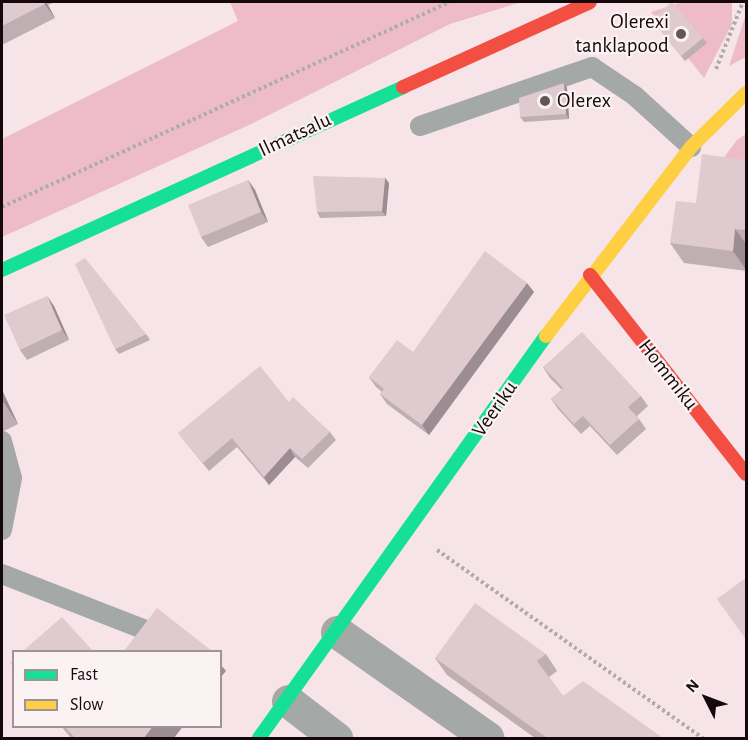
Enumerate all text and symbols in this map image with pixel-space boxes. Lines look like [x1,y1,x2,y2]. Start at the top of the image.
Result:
place label: Olerexi tanklapood [575,9,669,59]
marker: Olerexi tanklapood [674,27,688,41]
place label: Olerex [557,88,611,114]
marker: Olerex [538,94,552,108]
street label: Ilmatsalu [255,107,335,163]
street label: Hommiku [633,335,703,415]
street label: Veeriku [467,376,523,442]
legend [12,650,222,728]
text: Fast [70,666,98,684]
north arrow [676,668,736,728]
text: N [683,676,702,695]
text: Slow [70,696,103,714]

